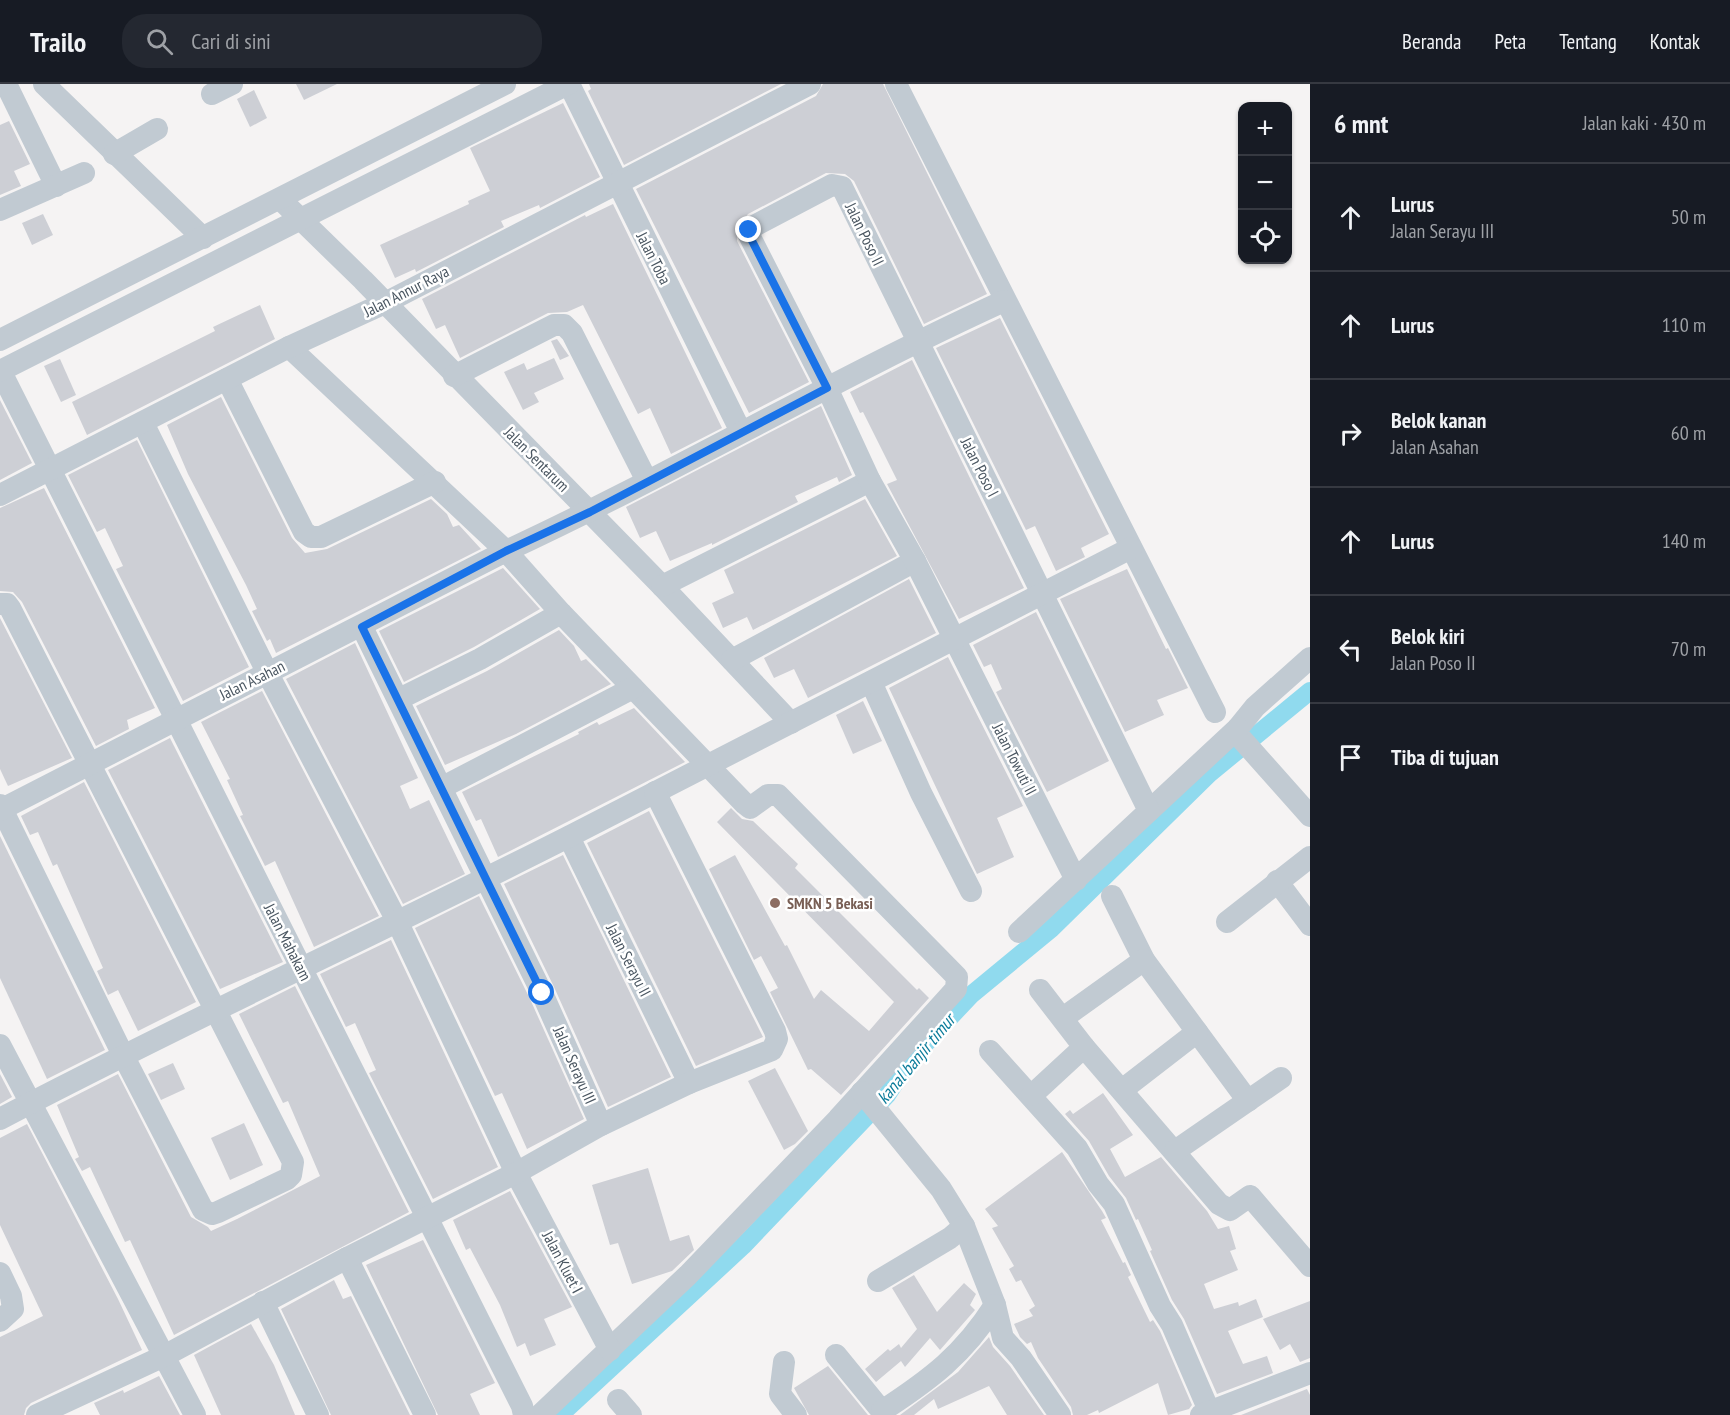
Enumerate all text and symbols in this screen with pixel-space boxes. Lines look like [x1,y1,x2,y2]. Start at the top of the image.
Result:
search box [122,14,542,68]
text: Trailo [30,23,86,60]
icon: search [143,25,176,58]
text: Cari di sini [191,27,271,55]
text: Beranda [1402,28,1462,55]
text: Peta [1495,28,1526,55]
text: Tentang [1559,28,1617,55]
text: Kontak [1650,28,1700,55]
map controls [1238,102,1292,264]
button: + [1238,102,1292,156]
text: 6 mnt [1334,107,1388,140]
text: Jalan kaki · 430 m [1583,110,1706,136]
button: − [1238,156,1292,210]
text: Lurus [1391,190,1434,218]
street label: Jalan Poso II [841,198,889,269]
icon: ahead [1334,201,1367,234]
text: 50 m [1671,204,1706,230]
button: locate [1238,210,1292,264]
route end [735,216,761,242]
text: Jalan Serayu III [1391,218,1494,244]
street label: Jalan Toba [632,228,676,288]
street label: Jalan Annur Raya [359,261,452,322]
icon: ahead [1334,309,1367,342]
text: Lurus [1391,311,1434,339]
text: 110 m [1662,312,1706,338]
text: Belok kanan [1391,406,1486,434]
icon: right [1334,417,1367,450]
text: 60 m [1671,420,1706,446]
street label: Jalan Sentarum [500,422,574,496]
street label: Jalan Poso I [956,433,1003,500]
text: Jalan Asahan [1391,434,1479,460]
icon: ahead [1334,525,1367,558]
text: Lurus [1391,527,1434,555]
text: 140 m [1662,528,1706,554]
text: Belok kiri [1391,622,1465,650]
icon: left [1334,633,1367,666]
text: 70 m [1671,636,1706,662]
text: Jalan Poso II [1391,650,1476,676]
street label: Jalan Asahan [215,656,288,705]
street label: Jalan Towuti II [988,719,1042,798]
icon: arrive [1334,741,1367,774]
text: Tiba di tujuan [1391,743,1499,771]
place label: SMKN 5 Bekasi [787,893,873,913]
marker: SMKN 5 Bekasi [768,896,782,910]
street label: Jalan Mahakam [260,899,316,984]
street label: Jalan Serayu II [602,919,656,1000]
route start [528,979,554,1005]
water label: kanal banjir timur [871,1007,962,1108]
street label: Jalan Serayu III [549,1022,601,1107]
street label: Jalan Kluet I [538,1227,588,1296]

